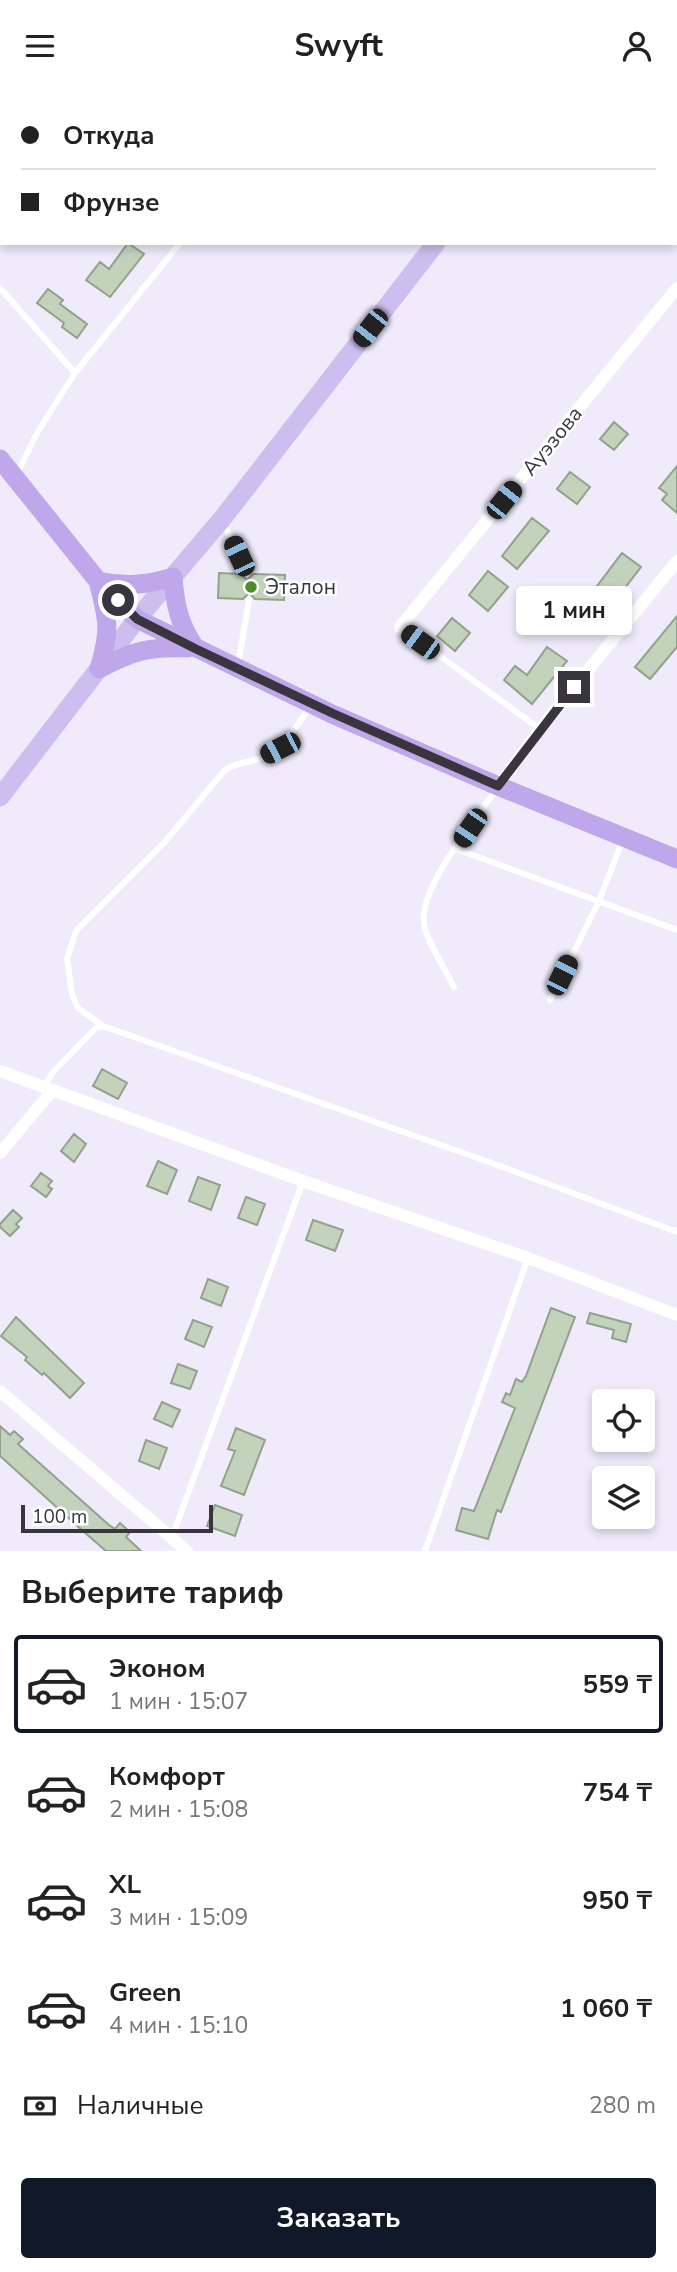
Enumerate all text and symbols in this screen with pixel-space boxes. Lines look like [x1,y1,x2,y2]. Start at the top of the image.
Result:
text: Swyft [294,24,383,67]
icon: menu [21,27,59,65]
icon: person [618,27,656,65]
text: Откуда [63,118,155,153]
text: Фрунзе [63,185,160,220]
car [349,305,392,351]
street label: Ауэзова [516,401,588,481]
car [483,477,526,523]
car [221,533,258,579]
place label: Эталон [265,573,336,601]
marker: Эталон [243,579,259,595]
route start [102,584,134,616]
callout: 1 мин [516,585,632,635]
text: 1 мин [542,595,606,626]
car [397,621,444,663]
route end [558,671,590,703]
car [257,729,304,767]
car [450,805,491,851]
car [544,952,581,998]
map controls [592,1389,655,1529]
button: locate [592,1389,655,1452]
button: layers [592,1466,655,1529]
scale bar [21,1502,214,1534]
text: 100 m [32,1504,87,1530]
text: Выберите тариф [21,1571,284,1614]
text: Эконом [109,1651,206,1686]
icon: car [25,1653,88,1716]
text: 559 ₸ [583,1667,652,1702]
text: 1 мин · 15:07 [109,1686,248,1717]
text: Комфорт [109,1759,225,1794]
icon: car [25,1761,88,1824]
text: 754 ₸ [583,1775,652,1810]
text: 2 мин · 15:08 [109,1794,248,1825]
text: XL [109,1867,141,1902]
icon: car [25,1869,88,1932]
text: 950 ₸ [583,1883,652,1918]
text: 3 мин · 15:09 [109,1902,248,1933]
text: Green [109,1975,182,2010]
icon: car [25,1977,88,2040]
text: 1 060 ₸ [560,1991,652,2026]
text: 4 мин · 15:10 [109,2010,248,2041]
icon: cash [21,2087,59,2125]
text: Наличные [77,2088,204,2123]
text: 280 m [589,2090,656,2121]
button: Заказать [21,2178,656,2258]

